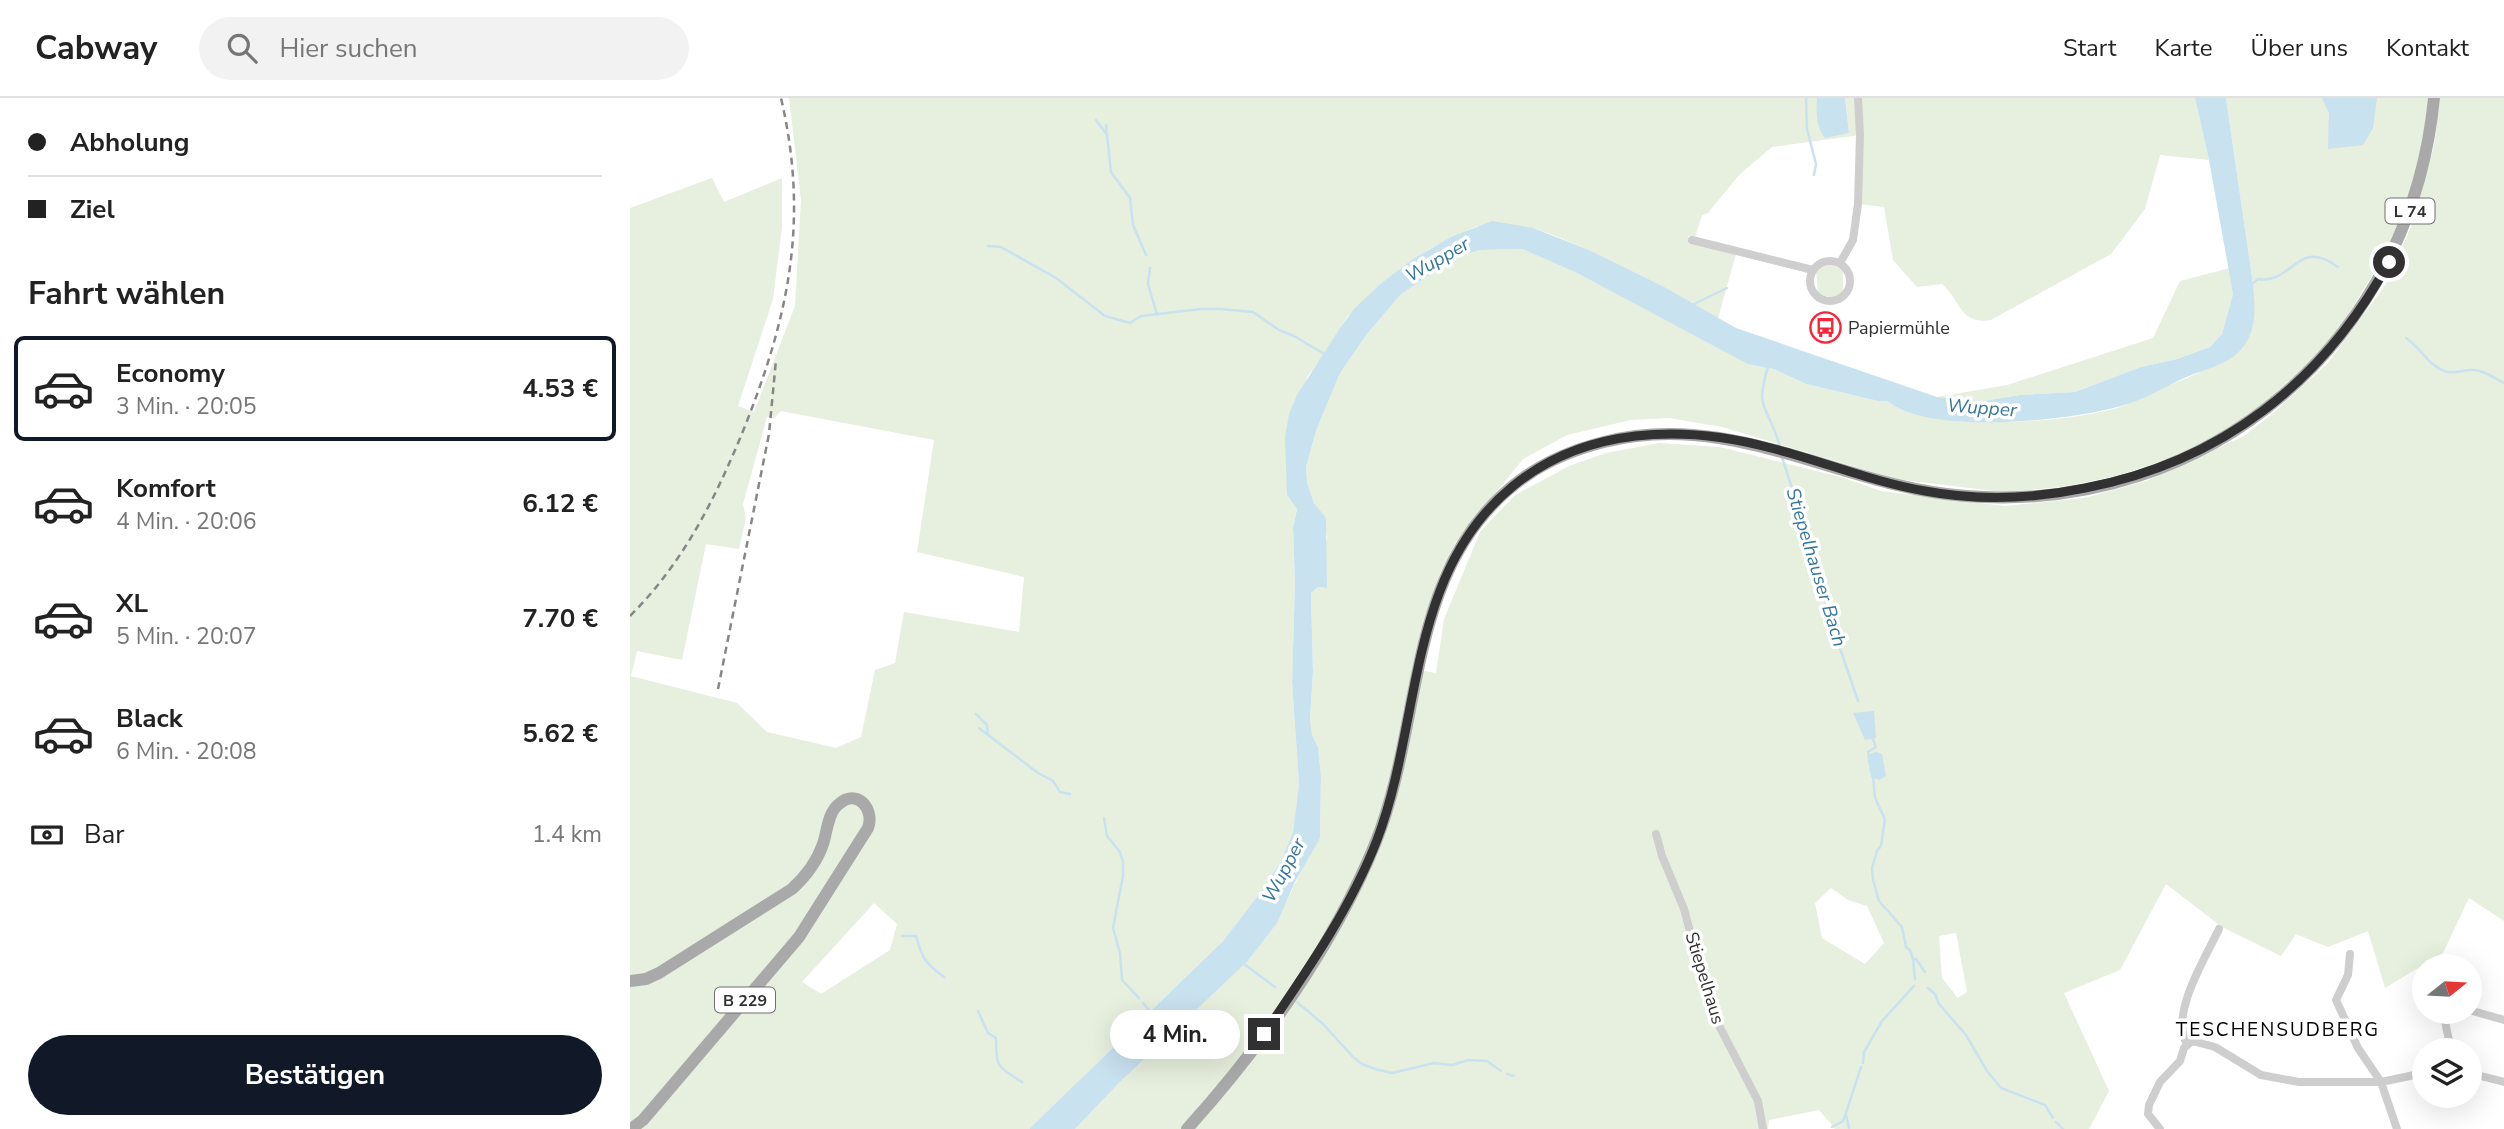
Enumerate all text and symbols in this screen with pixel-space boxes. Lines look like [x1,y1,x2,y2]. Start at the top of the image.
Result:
search box [199,17,689,80]
text: Cabway [35,26,157,71]
icon: search [223,29,261,67]
text: Hier suchen [279,31,418,66]
text: Start [2063,32,2116,64]
text: Karte [2154,32,2212,64]
text: Über uns [2250,32,2348,64]
text: Kontakt [2386,32,2469,64]
text: Abholung [70,125,189,160]
text: Ziel [70,192,115,227]
road number: L 74 [2386,198,2434,223]
water label: Wupper [1401,231,1475,289]
route start [2373,246,2405,278]
text: Fahrt wählen [28,272,225,315]
bus stop icon: Papiermühle [1808,311,1842,345]
place label: Papiermühle [1848,316,1950,340]
text: Economy [116,356,225,391]
icon: car [32,357,95,420]
text: 4.53 € [522,371,598,406]
text: 3 Min. · 20:05 [116,391,257,422]
water label: Wupper [1946,393,2019,423]
text: Komfort [116,471,216,506]
icon: car [32,472,95,535]
water label: Stiepelhauser Bach [1780,485,1853,650]
text: 6.12 € [522,486,598,521]
text: 4 Min. · 20:06 [116,506,257,537]
text: XL [116,586,148,621]
icon: car [32,587,95,650]
text: 7.70 € [522,601,598,636]
text: 5 Min. · 20:07 [116,621,257,652]
text: Black [116,701,183,736]
icon: car [32,702,95,765]
text: 5.62 € [522,716,598,751]
text: 6 Min. · 20:08 [116,736,257,767]
icon: cash [28,816,66,854]
text: Bar [84,817,125,852]
text: 1.4 km [532,819,602,850]
water label: Wupper [1256,833,1312,907]
street label: Stiepelhaus [1680,929,1730,1027]
north arrow [2412,954,2482,1024]
map controls [2412,954,2482,1108]
road number: B 229 [715,988,775,1012]
callout: 4 Min. [1110,1010,1240,1058]
district label: TESCHENSUDBERG [2176,1017,2380,1043]
route end [1248,1018,1280,1050]
text: 4 Min. [1143,1019,1208,1050]
button: Bestätigen [28,1035,602,1115]
button: layers [2412,1038,2482,1108]

